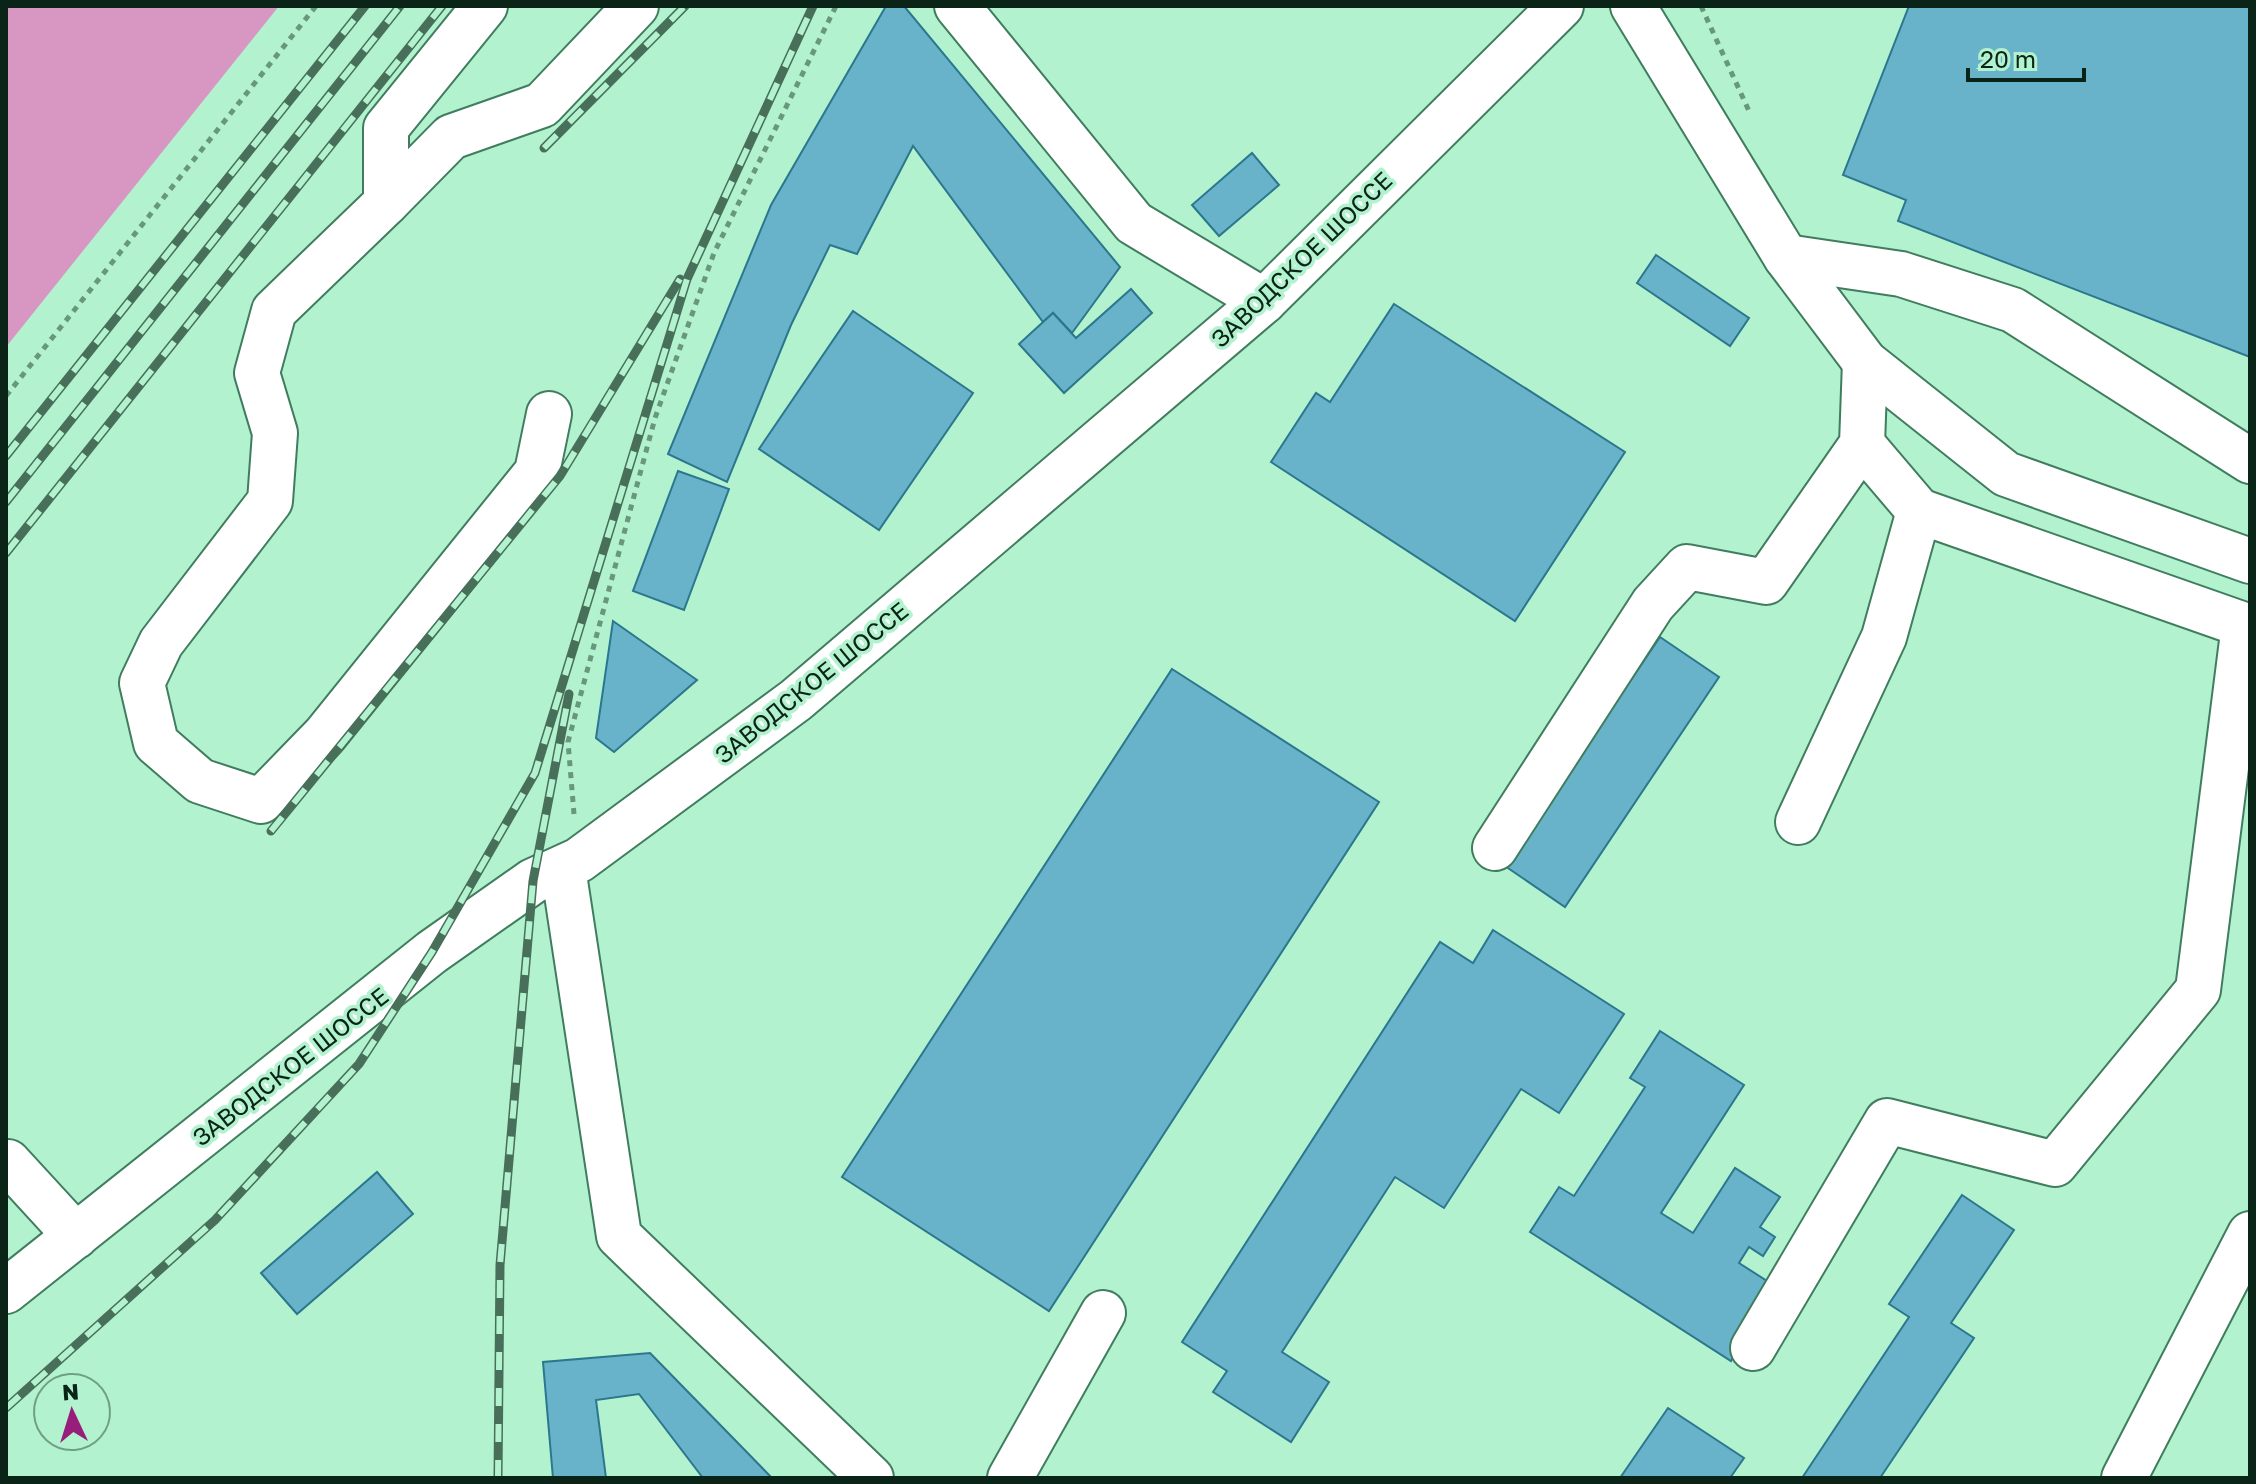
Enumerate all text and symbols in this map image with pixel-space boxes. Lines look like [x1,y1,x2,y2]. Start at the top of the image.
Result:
scale bar [1968,32,2084,82]
text: 20 m [1980,44,2036,73]
street label: ЗАВОДСКОЕ ШОССЕ [1204,165,1398,353]
street label: ЗАВОДСКОЕ ШОССЕ [708,595,914,769]
street label: ЗАВОДСКОЕ ШОССЕ [186,981,394,1151]
north arrow [32,1372,112,1452]
text: N [61,1377,80,1406]

